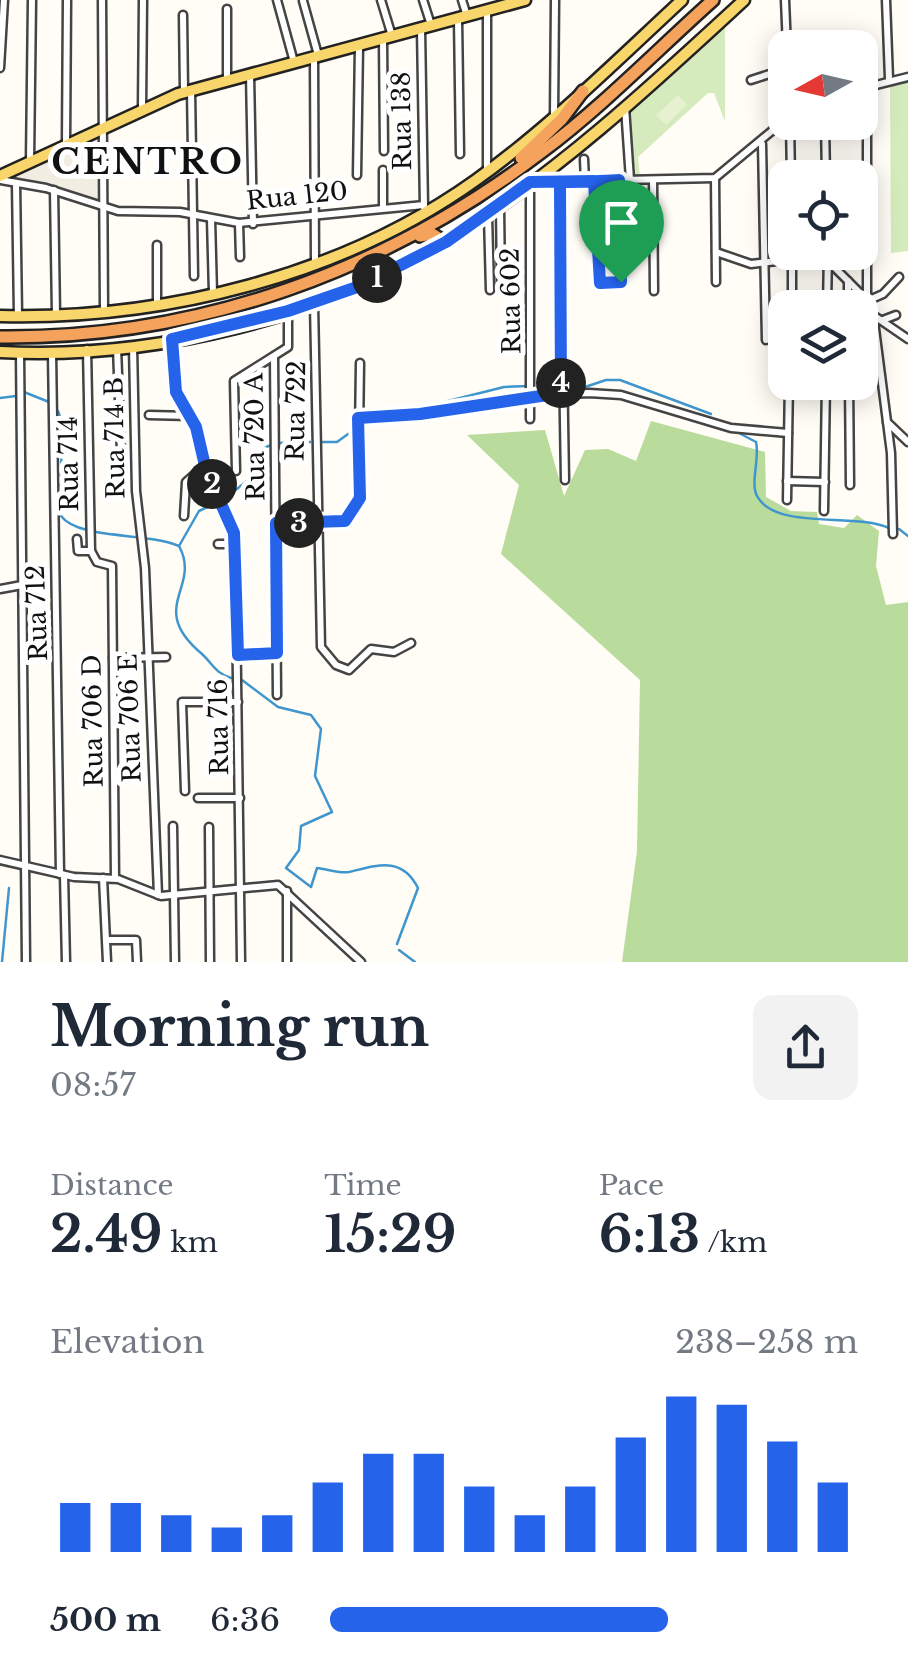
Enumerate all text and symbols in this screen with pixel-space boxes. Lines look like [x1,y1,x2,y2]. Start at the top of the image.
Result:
north arrow [768,30,878,140]
map controls [768,30,878,400]
street label: Rua 138 [386,71,418,171]
district label: CENTRO [51,140,245,183]
button: locate [768,160,878,270]
street label: Rua 120 [245,175,349,217]
pin [579,180,664,283]
icon: arrive [594,195,649,250]
street label: Rua 602 [495,247,527,355]
pin: 1 [352,253,402,303]
text: 1 [371,260,383,295]
button: layers [768,290,878,400]
pin: 4 [536,358,586,408]
street label: Rua 722 [280,360,312,462]
text: 4 [552,365,570,400]
street label: Rua 720 A [238,372,272,502]
street label: Rua 714 B [98,377,132,499]
street label: Rua 714 [53,416,85,512]
pin: 2 [187,459,237,509]
text: 2 [203,466,221,501]
pin: 3 [274,498,324,548]
text: 3 [290,505,308,540]
street label: Rua 712 [20,564,54,662]
street label: Rua 706 E [112,653,148,783]
street label: Rua 706 D [76,654,110,788]
street label: Rua 716 [203,678,235,776]
text: Morning run [50,993,429,1061]
button: share [753,995,858,1100]
text: 08:57 [50,1065,136,1105]
text: Distance [50,1168,173,1203]
text: Time [324,1168,402,1203]
text: Pace [599,1168,664,1203]
text: 2.49 [50,1203,162,1266]
text: 15:29 [324,1203,456,1266]
text: 6:13 [599,1203,700,1266]
text: km [162,1225,218,1260]
text: /km [700,1225,767,1260]
text: Elevation [50,1322,204,1362]
text: 238–258 m [675,1322,858,1362]
text: 500 m [50,1600,161,1640]
text: 6:36 [210,1600,280,1640]

